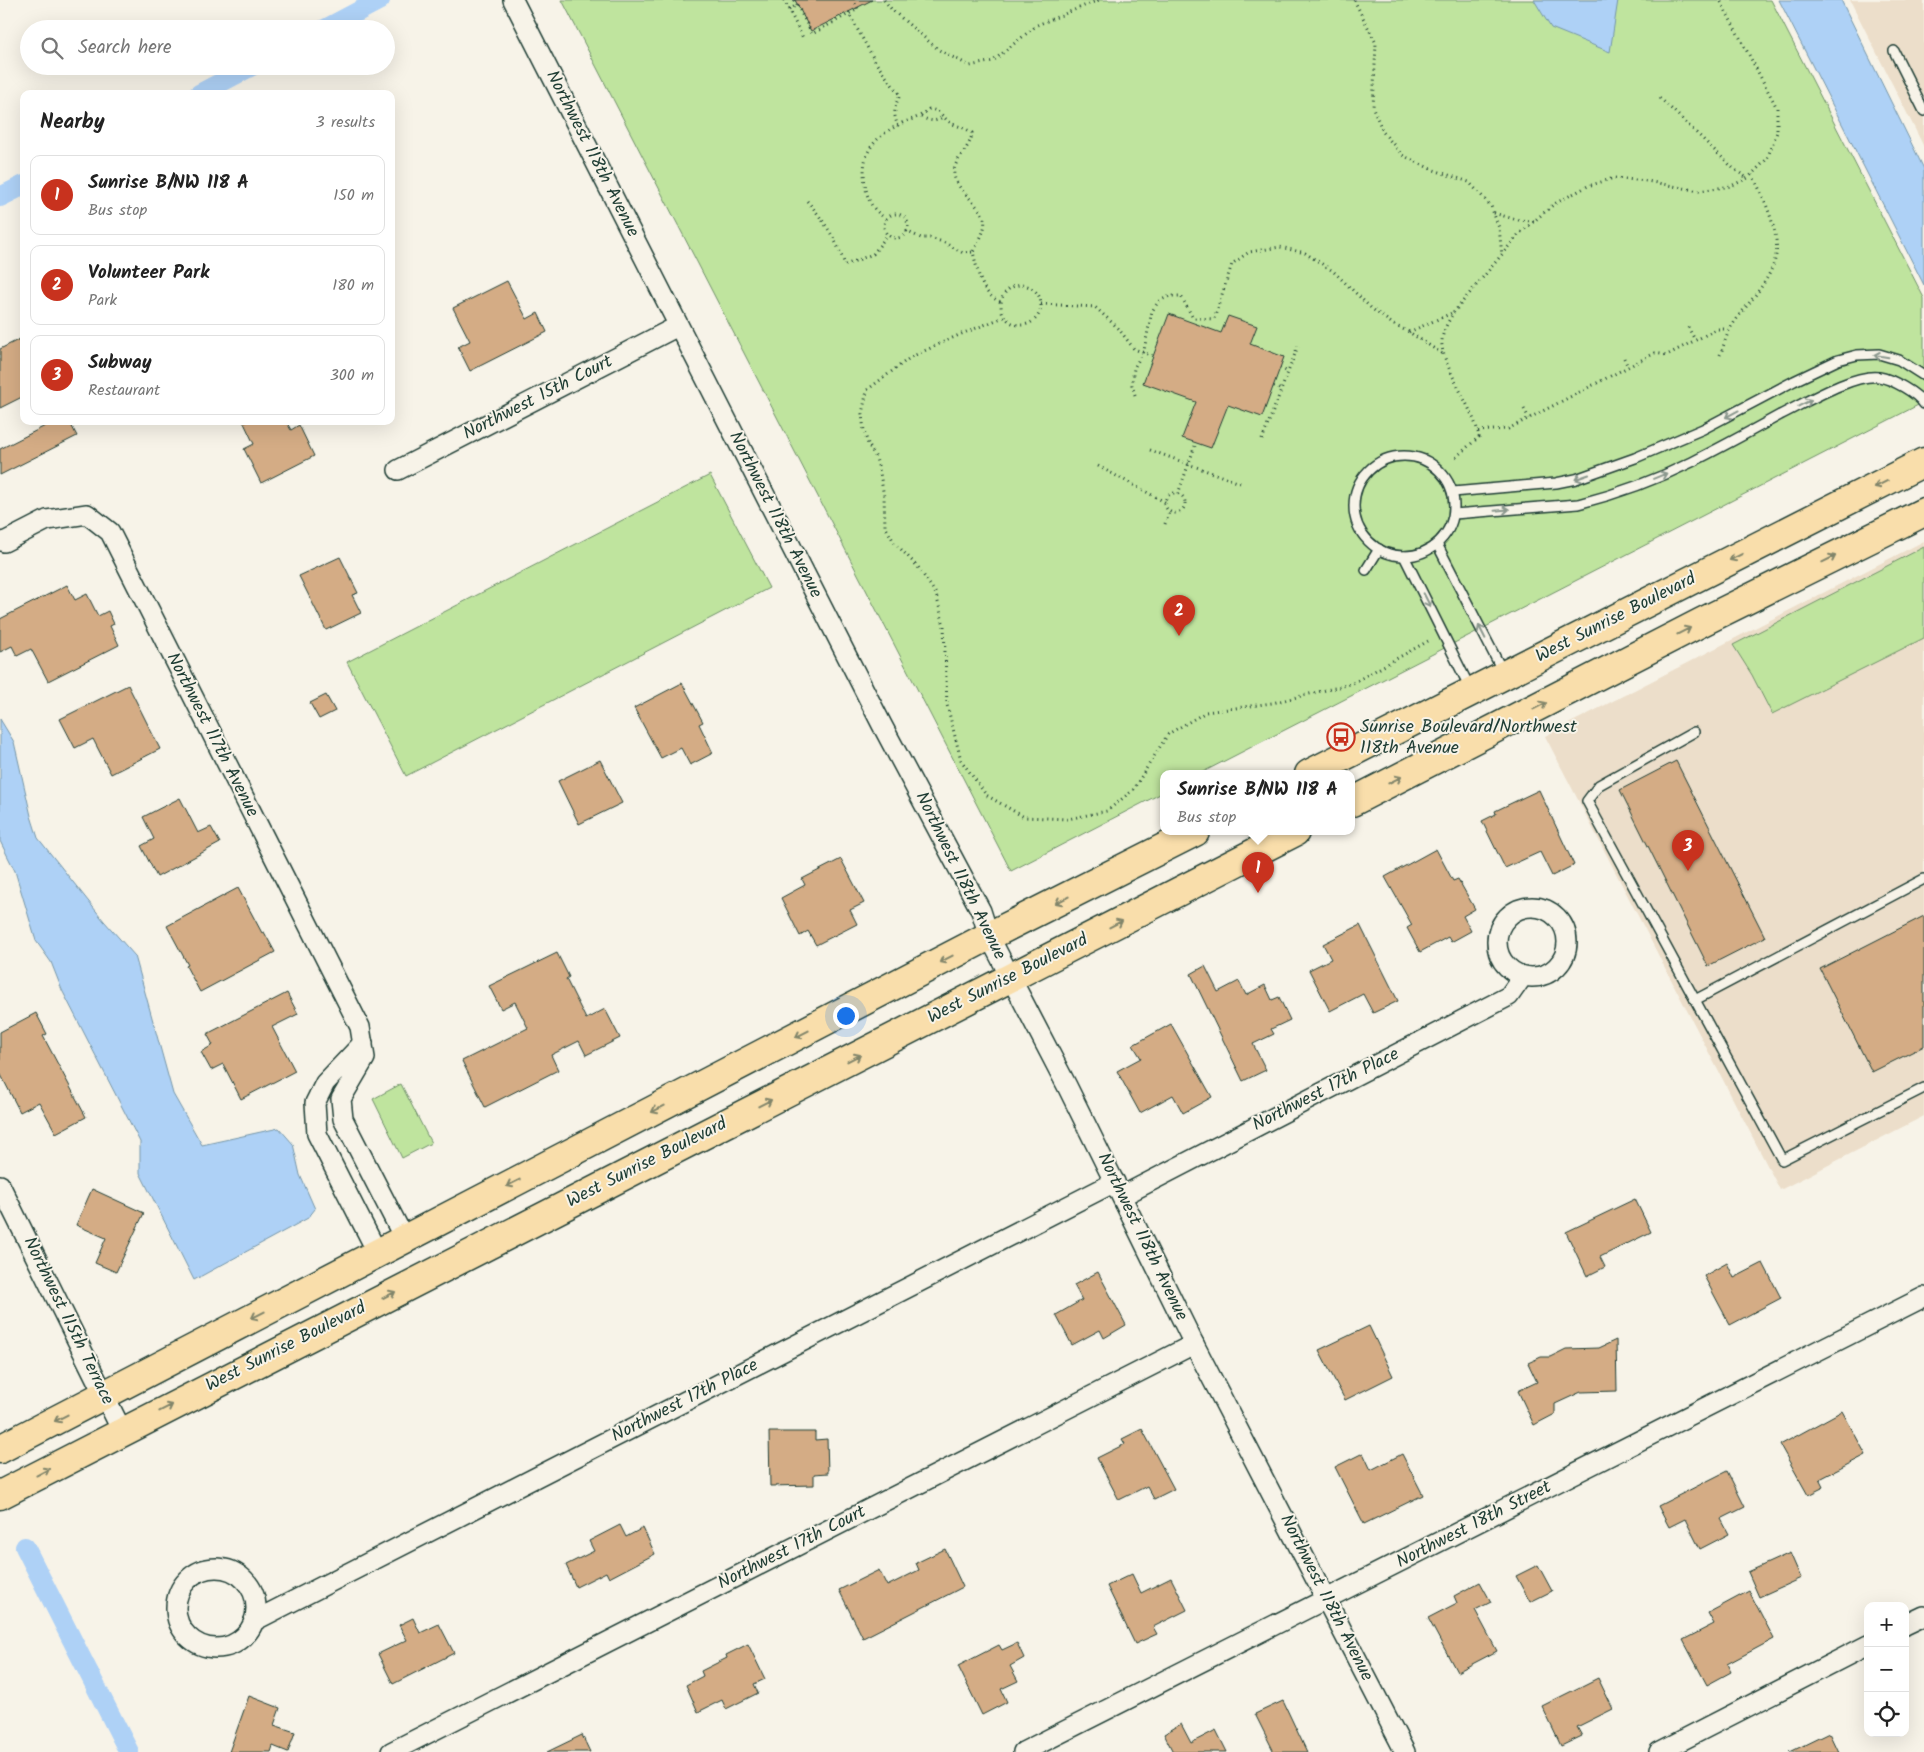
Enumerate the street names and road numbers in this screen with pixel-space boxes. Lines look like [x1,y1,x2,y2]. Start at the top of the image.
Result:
street label: Northwest 118th Avenue [537,65,647,243]
street label: Northwest 15th Court [458,347,619,448]
street label: Northwest 118th Avenue [720,426,830,604]
street label: West Sunrise Boulevard [1531,564,1702,671]
street label: Northwest 117th Avenue [158,648,266,822]
street label: Northwest 118th Avenue [907,787,1013,965]
street label: West Sunrise Boulevard [923,925,1094,1032]
street label: Northwest 17th Place [1247,1040,1405,1140]
street label: West Sunrise Boulevard [562,1109,733,1216]
street label: Northwest 118th Avenue [1089,1148,1195,1326]
street label: Northwest 115th Terrace [15,1232,121,1410]
street label: West Sunrise Boulevard [201,1293,372,1400]
street label: Northwest 17th Place [606,1351,764,1451]
street label: Northwest 18th Street [1391,1473,1558,1577]
street label: Northwest 17th Court [713,1498,872,1598]
street label: Northwest 118th Avenue [1271,1509,1381,1687]

